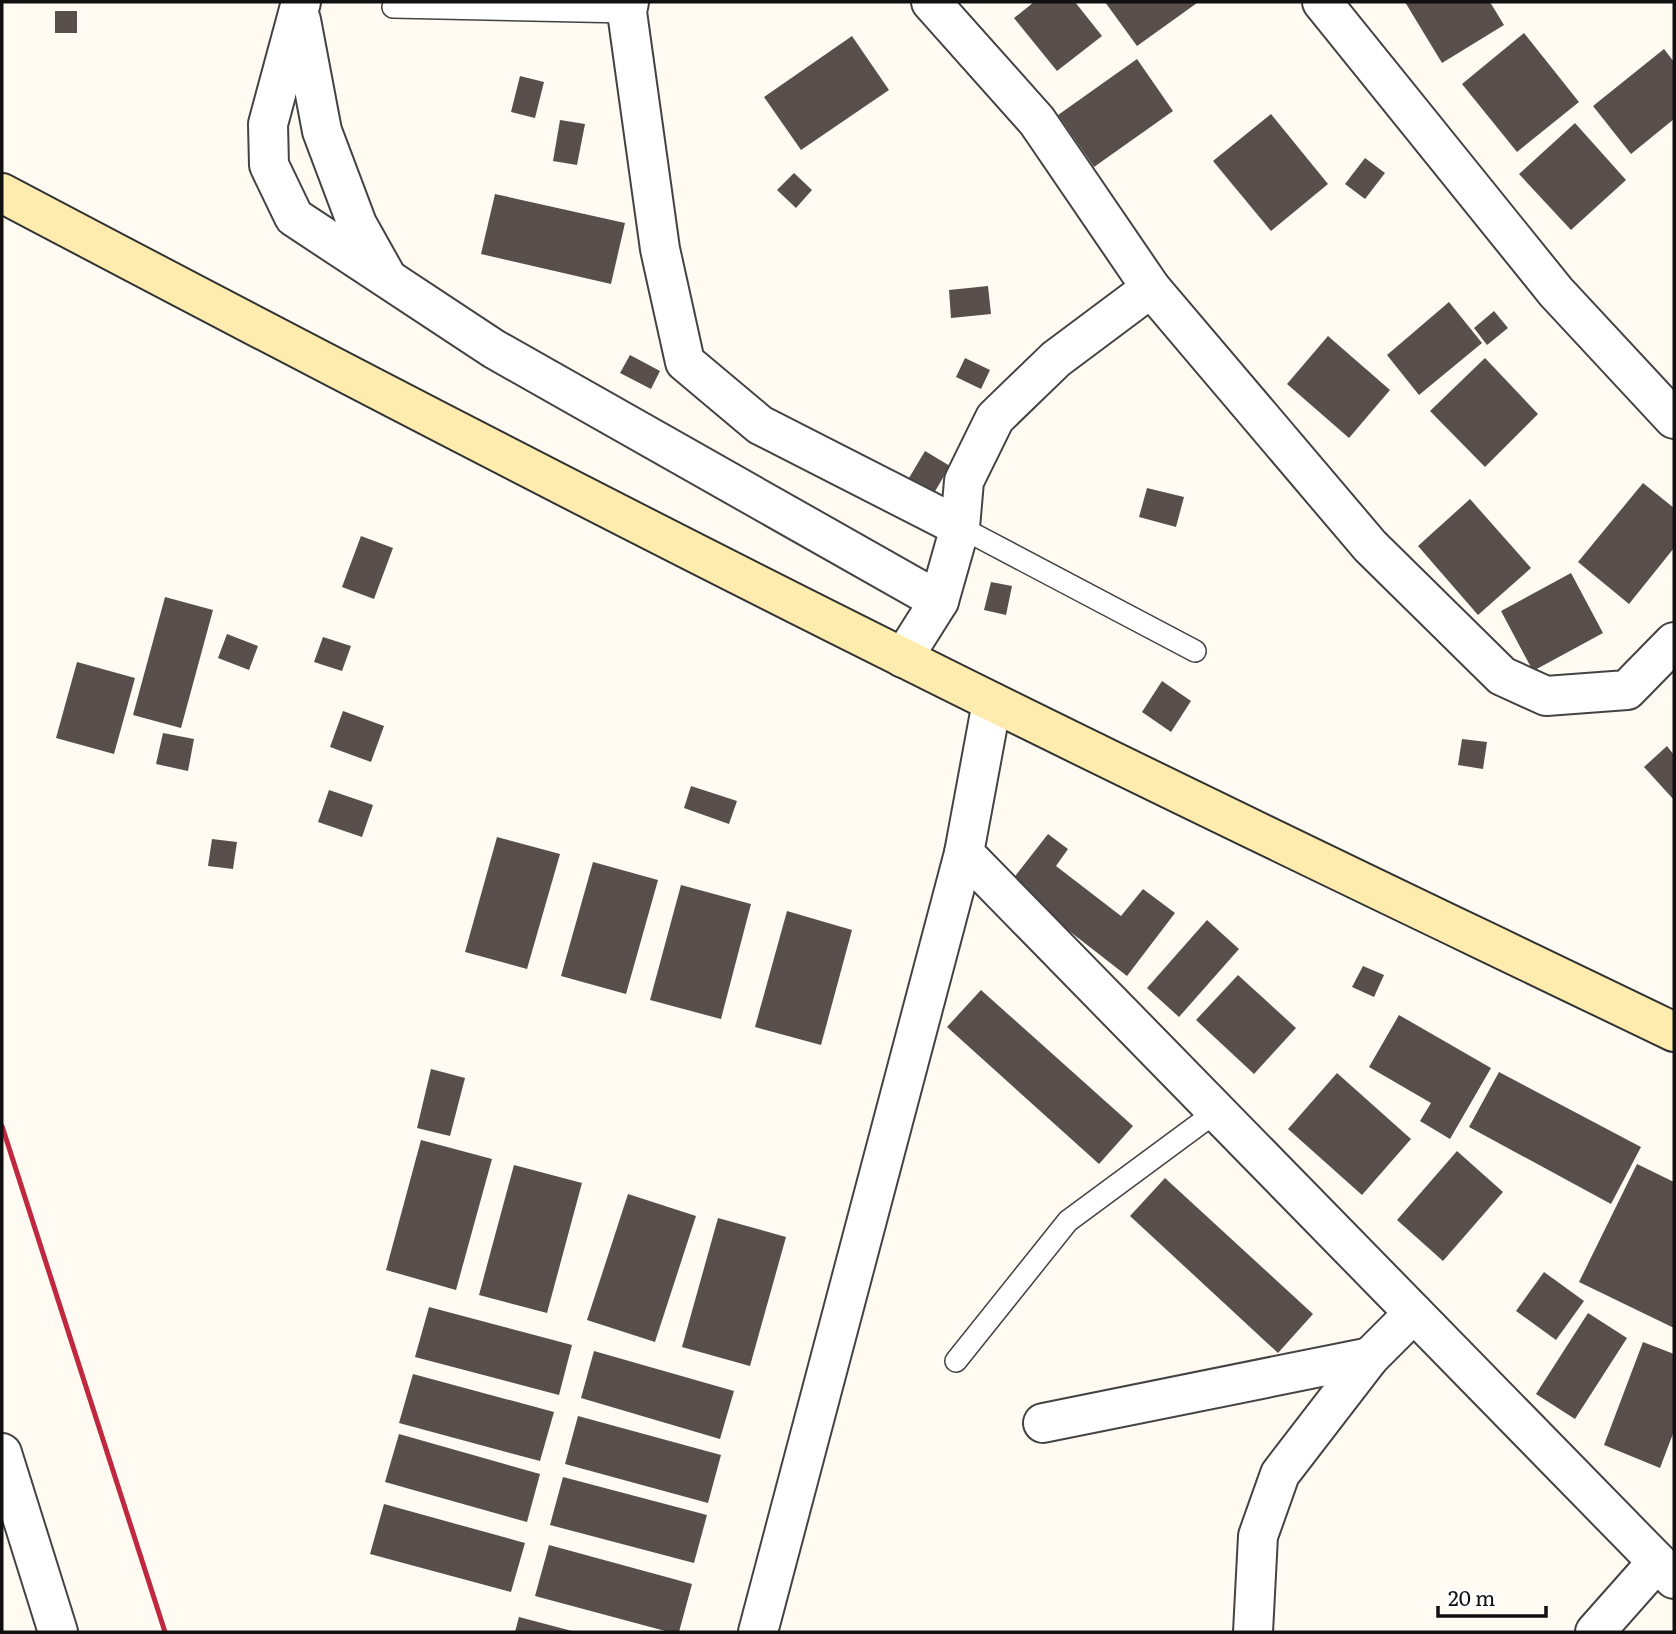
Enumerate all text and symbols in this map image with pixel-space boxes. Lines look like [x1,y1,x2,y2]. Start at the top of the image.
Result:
scale bar [1438,1574,1546,1618]
text: 20 m [1448,1581,1495,1612]

